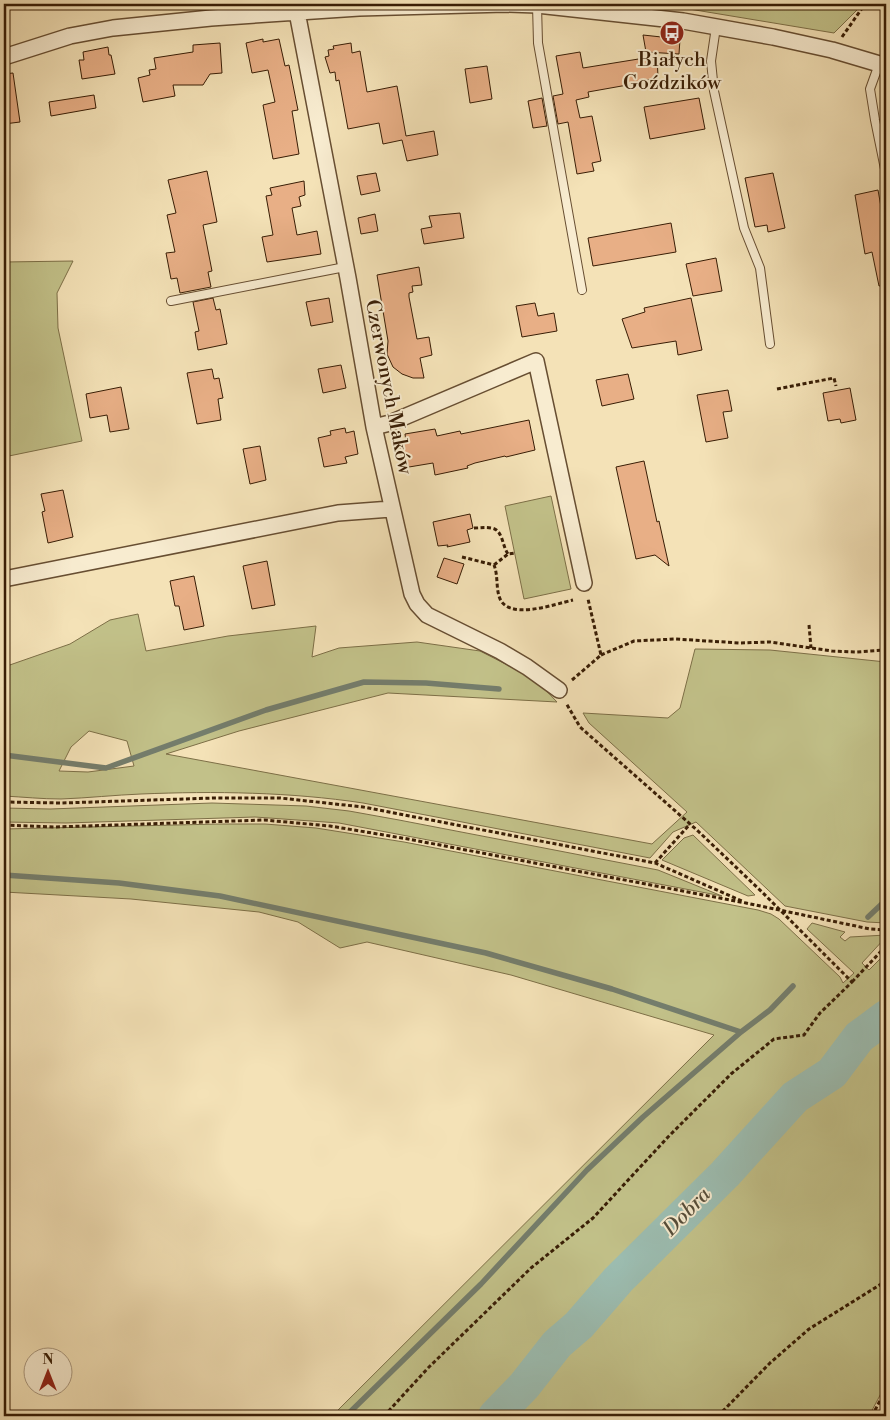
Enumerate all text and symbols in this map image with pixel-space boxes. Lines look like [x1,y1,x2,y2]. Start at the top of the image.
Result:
bus stop icon: Białych Goździków [659,20,685,46]
place label: Białych Goździków [623,48,722,96]
street label: Czerwonych Maków [359,298,417,478]
water label: Dobra [657,1182,717,1243]
north arrow [22,1348,72,1398]
text: N [42,1351,54,1369]

